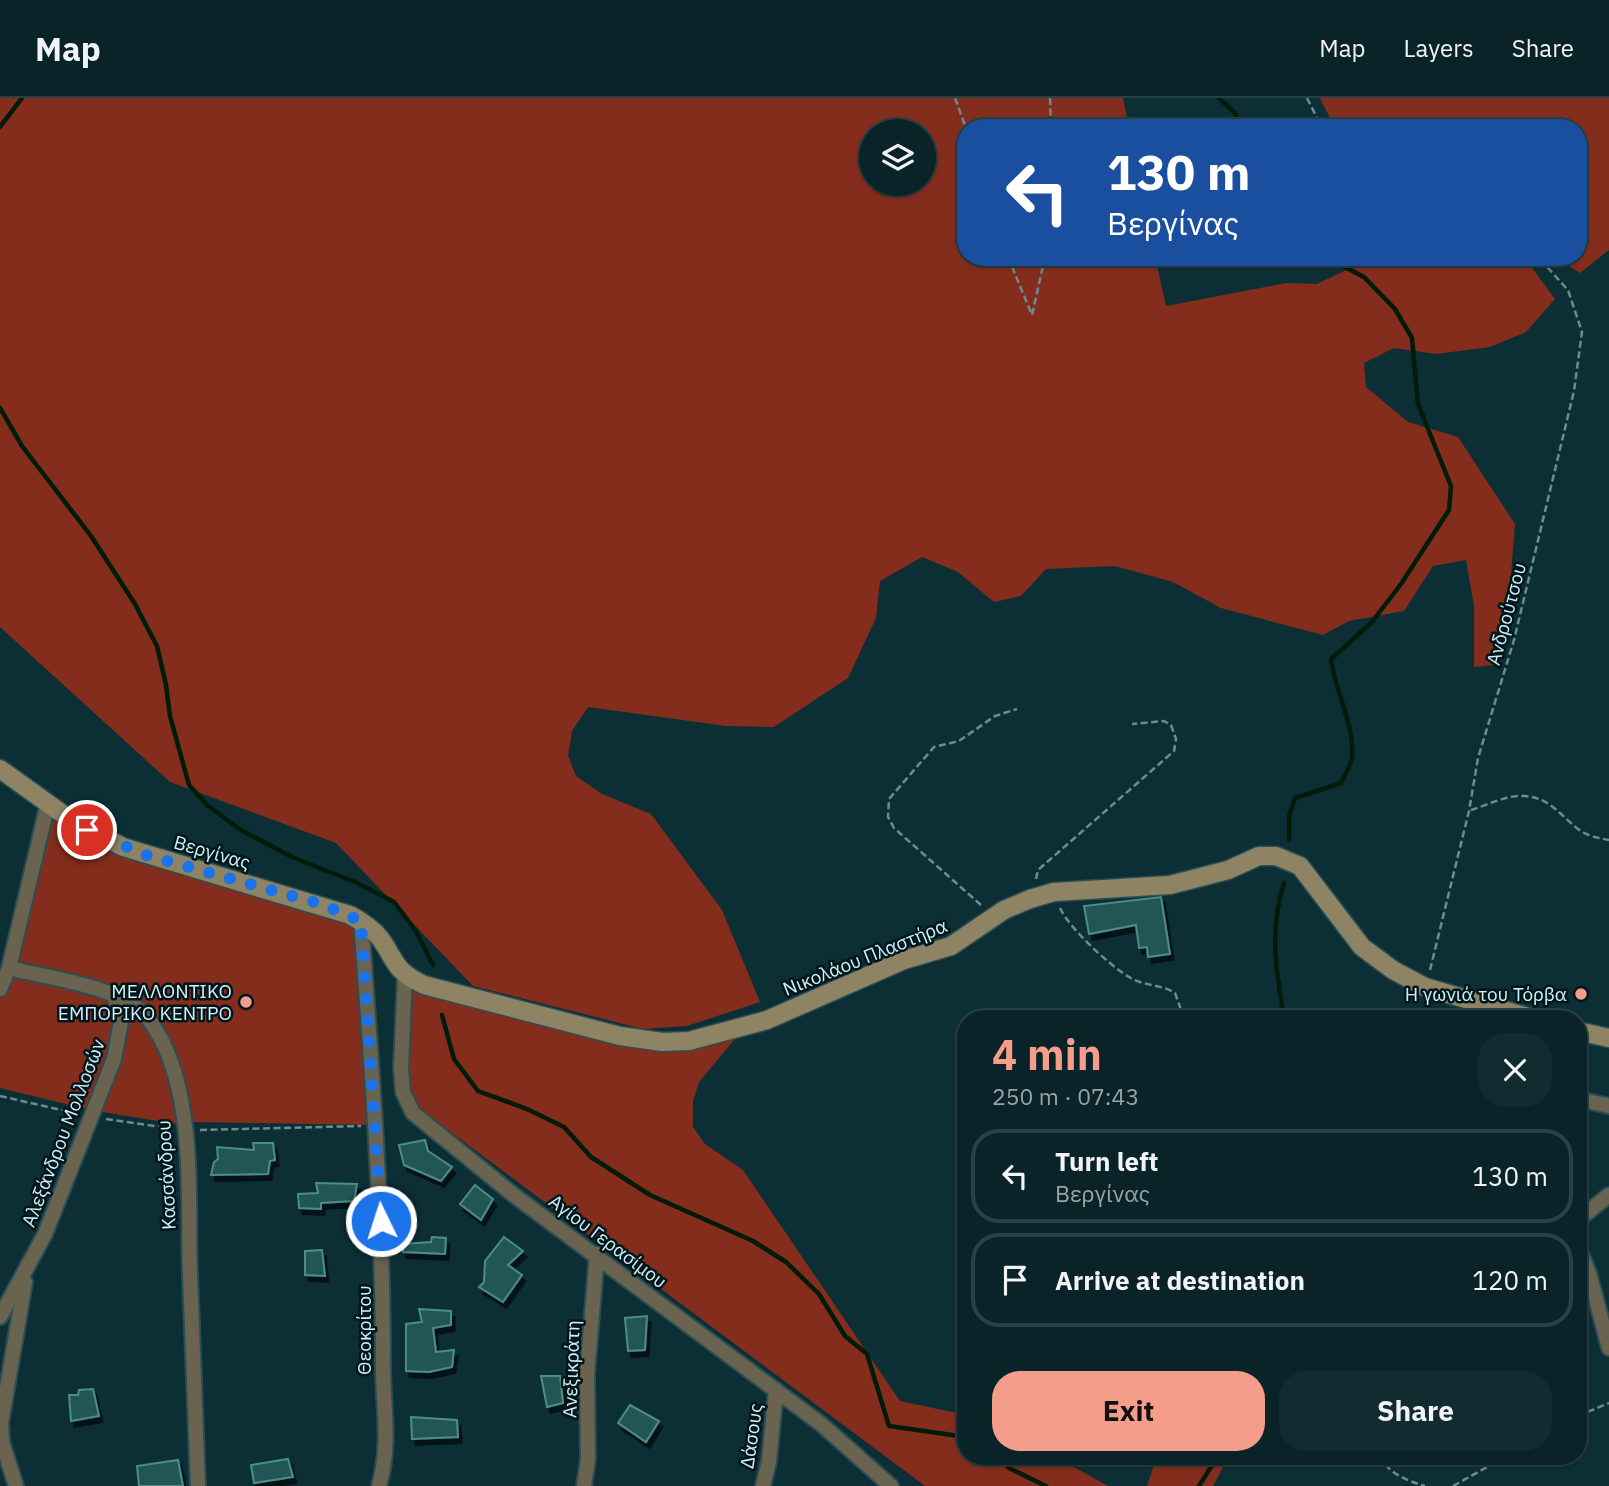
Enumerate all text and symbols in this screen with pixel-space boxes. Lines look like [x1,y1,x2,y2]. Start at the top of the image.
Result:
text: Map [35,27,101,70]
text: Map [1319,32,1366,64]
text: Layers [1404,32,1474,64]
text: Share [1512,32,1574,64]
map controls [859,119,936,196]
button: layers [859,119,936,196]
text: 130 m [1107,140,1251,203]
icon: left [992,147,1083,238]
text: Βεργίνας [1107,202,1239,244]
street label: Ανδρούτσου [1481,560,1531,668]
pin [57,800,117,860]
icon: arrive [68,811,106,849]
street label: Βεργίνας [171,830,253,874]
street label: Νικολάου Πλαστήρα [779,913,951,1001]
place label: ΜΕΛΛΟΝΤΙΚΟ ΕΜΠΟΡΙΚΟ ΚΕΝΤΡΟ [58,979,232,1025]
place label: Η γωνιά του Τόρβα [1405,982,1567,1006]
marker: Η γωνιά του Τόρβα [1573,986,1589,1002]
marker: ΜΕΛΛΟΝΤΙΚΟ ΕΜΠΟΡΙΚΟ ΚΕΝΤΡΟ [238,994,254,1010]
text: 4 min [992,1027,1102,1082]
button: close [1478,1033,1552,1107]
street label: Αλεξάνδρου Μολλοσών [16,1035,110,1230]
text: 250 m · 07:43 [992,1081,1139,1111]
street label: Κασσάνδρου [151,1119,181,1231]
text: Turn left [1055,1144,1158,1178]
icon: left [996,1157,1034,1195]
text: 130 m [1472,1159,1548,1193]
text: Βεργίνας [1055,1178,1150,1208]
position arrow [344,1184,418,1258]
street label: Αγίου Γερασίμου [544,1189,672,1293]
icon: arrive [996,1261,1034,1299]
text: Arrive at destination [1055,1263,1305,1297]
text: 120 m [1472,1263,1548,1297]
street label: Θεοκρίτου [352,1285,376,1375]
street label: Ανεξικράτη [557,1320,585,1418]
button: Exit [992,1371,1265,1451]
button: Share [1279,1371,1552,1451]
street label: Δάσους [735,1402,767,1470]

